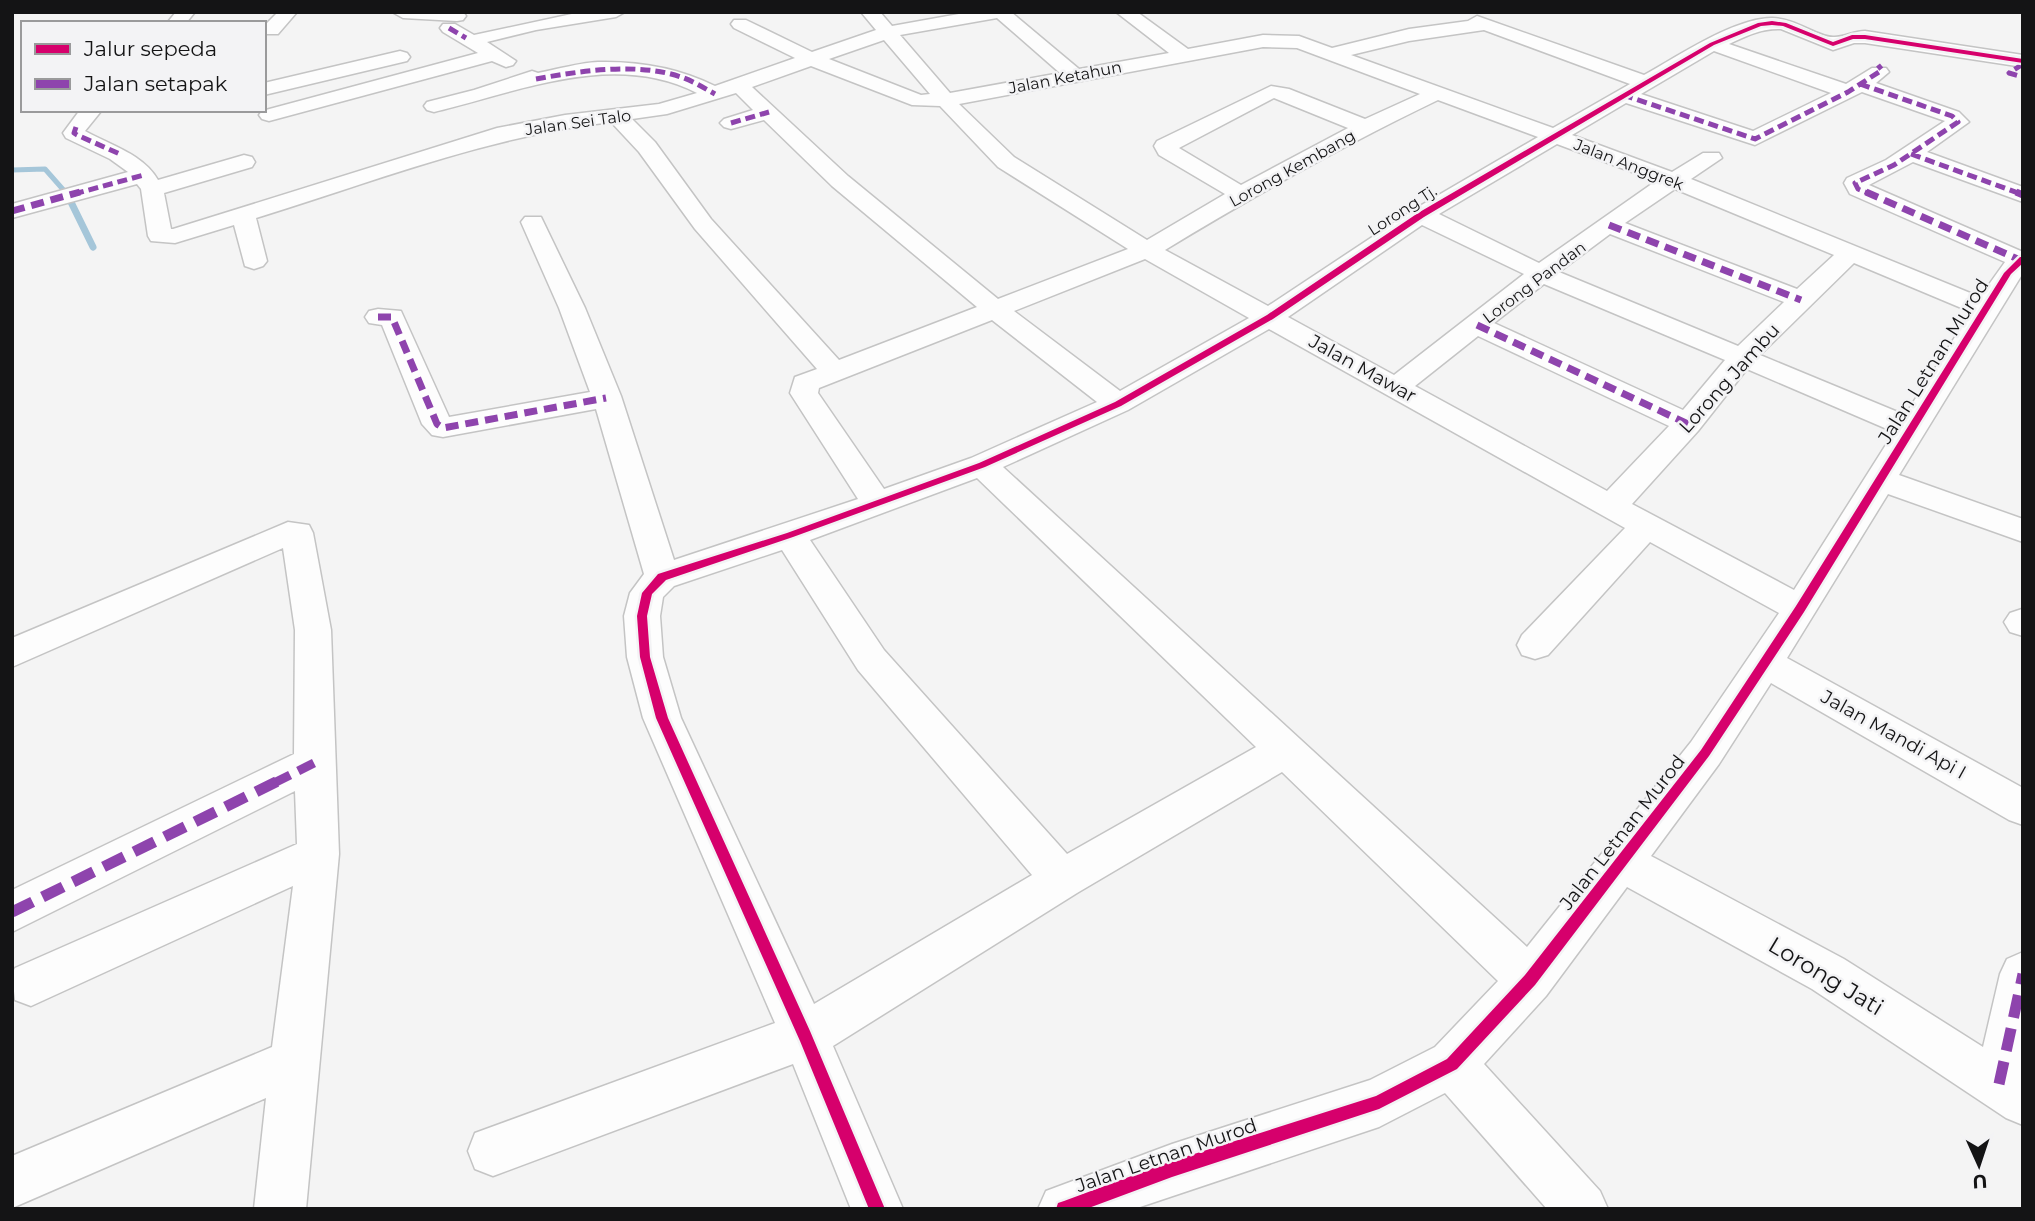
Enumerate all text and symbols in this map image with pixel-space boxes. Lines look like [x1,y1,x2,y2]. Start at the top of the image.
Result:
legend [21,21,266,112]
text: Jalur sepeda [83,36,217,61]
street label: Jalan Ketahun [1006,57,1123,98]
text: Jalan setapak [83,71,228,96]
street label: Jalan Sei Talo [523,106,632,139]
street label: Lorong Kembang [1226,126,1359,211]
street label: Jalan Anggrek [1570,134,1687,194]
street label: Lorong Tj. [1364,181,1440,240]
street label: Lorong Pandan [1479,237,1590,327]
street label: Jalan Letnan Murod [1873,275,1994,449]
street label: Lorong Jambu [1674,319,1785,438]
street label: Jalan Mawar [1304,329,1420,407]
street label: Jalan Mandi Api I [1816,685,1970,784]
street label: Jalan Letnan Murod [1554,750,1690,915]
street label: Lorong Jati [1763,931,1889,1021]
street label: Jalan Letnan Murod [1072,1114,1260,1198]
north arrow [1944,1130,2014,1200]
text: U [1972,1170,1988,1193]

